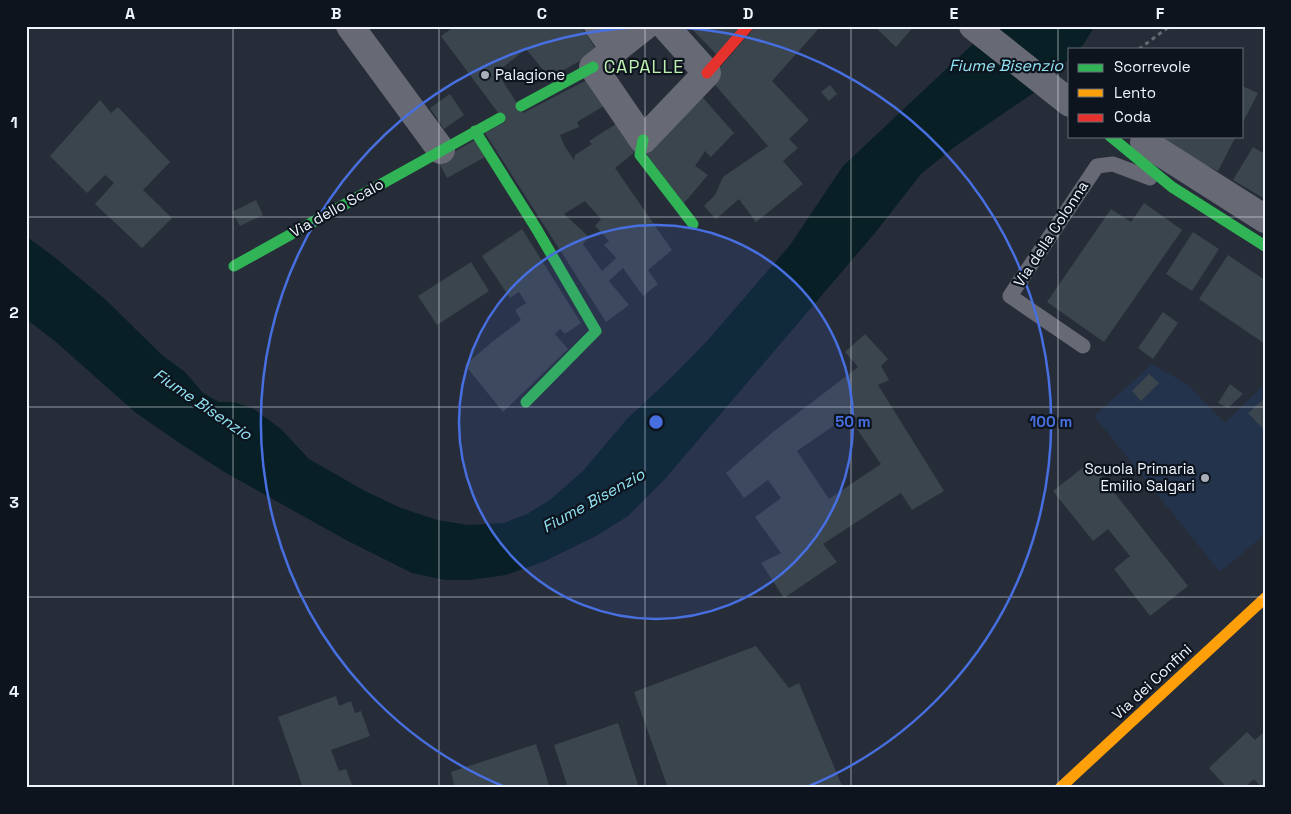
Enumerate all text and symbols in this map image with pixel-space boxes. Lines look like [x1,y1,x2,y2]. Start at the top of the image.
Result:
text: A [125,3,135,24]
text: B [331,3,341,24]
text: C [537,3,547,24]
text: D [743,3,753,24]
text: E [950,3,959,24]
text: F [1156,3,1165,24]
legend [1068,48,1244,138]
district label: CAPALLE [604,55,684,78]
water label: Fiume Bisenzio [949,55,1064,76]
text: Scorrevole [1114,57,1191,76]
place label: Palagione [495,65,565,84]
marker: Palagione [479,69,491,81]
text: Lento [1114,83,1156,102]
text: Coda [1114,107,1152,126]
text: 1 [10,112,18,133]
street label: Via dello Scalo [287,174,387,241]
street label: Via della Colonna [1009,177,1092,290]
text: 2 [9,302,19,323]
water label: Fiume Bisenzio [150,364,257,446]
text: 50 m [835,412,871,431]
text: 100 m [1030,412,1072,431]
centre of rings [647,413,665,431]
place label: Scuola Primaria Emilio Salgari [1084,459,1195,495]
water label: Fiume Bisenzio [538,463,649,537]
marker: Scuola Primaria Emilio Salgari [1199,472,1211,484]
text: 3 [9,492,19,513]
street label: Via dei Confini [1108,640,1196,723]
text: 4 [9,681,19,702]

